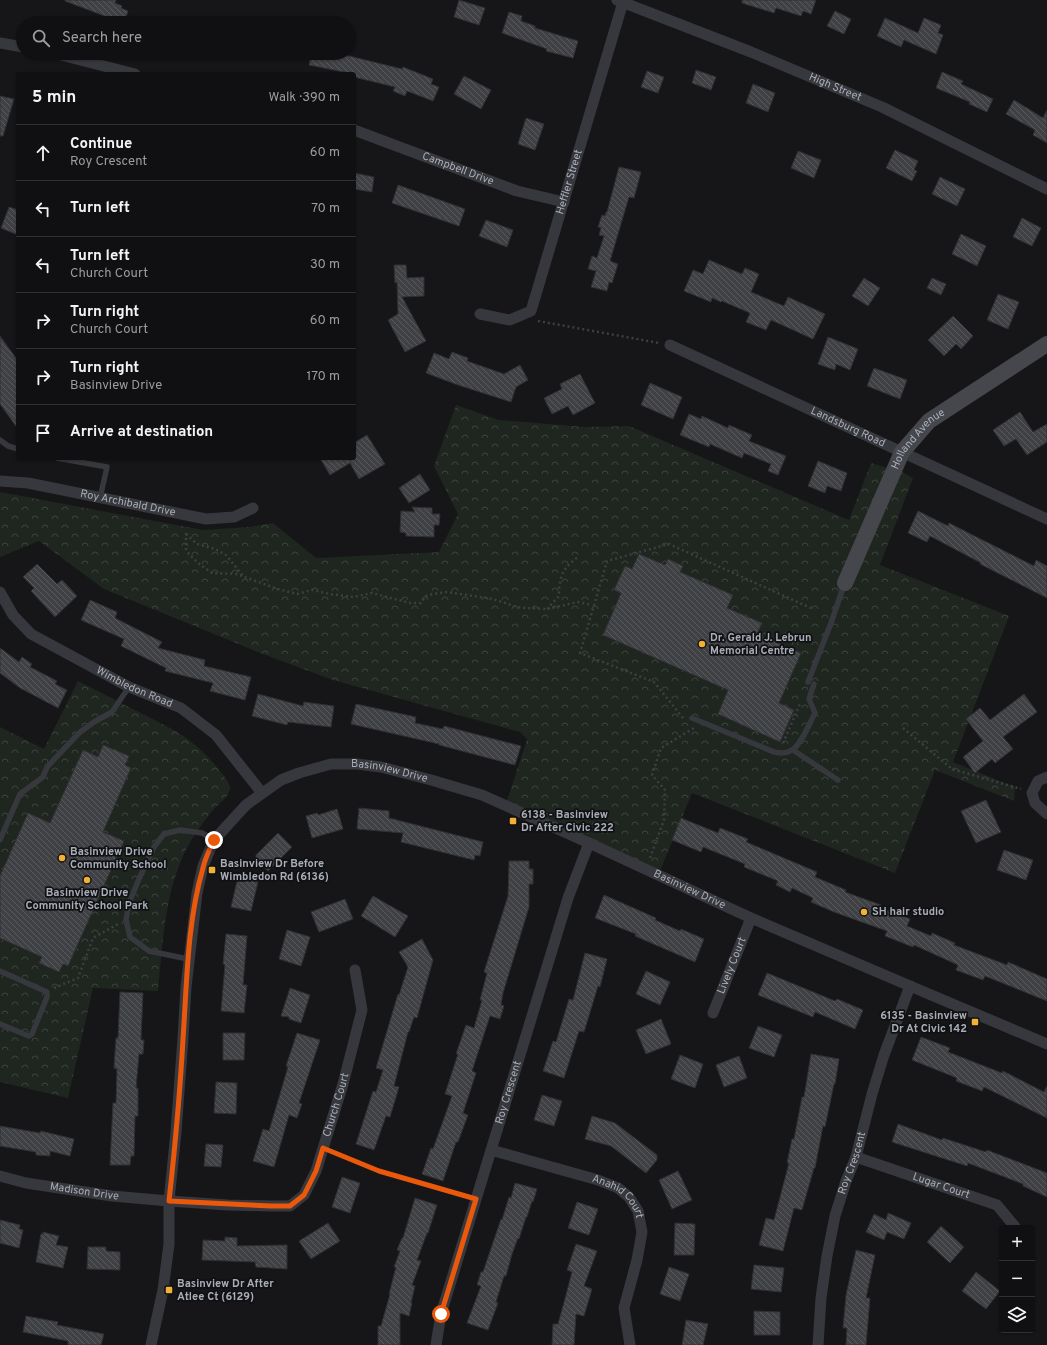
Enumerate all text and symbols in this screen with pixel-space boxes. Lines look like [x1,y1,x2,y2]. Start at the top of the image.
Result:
search box [16,16,356,60]
icon: search [30,27,52,49]
text: Search here [62,29,142,48]
street label: High Street [807,70,864,105]
text: 5 min [32,87,76,109]
text: Walk · 390 m [269,90,340,106]
text: Continue [70,135,132,154]
icon: ahead [32,142,54,164]
text: 60 m [310,145,340,161]
street label: Heffler Street [553,148,586,216]
street label: Campbell Drive [420,149,496,189]
text: Roy Crescent [70,154,147,170]
icon: left [32,198,54,220]
text: Turn left [70,199,130,218]
text: 70 m [311,201,340,217]
text: Turn left [70,247,130,266]
icon: left [32,254,54,276]
text: 30 m [310,257,340,273]
text: Church Court [70,266,148,282]
text: Turn right [70,303,139,322]
icon: right [32,310,54,332]
text: 60 m [310,313,340,329]
text: Church Court [70,322,148,338]
text: Turn right [70,359,139,378]
icon: right [32,366,54,388]
text: 170 m [306,369,340,385]
text: Basinview Drive [70,378,162,394]
street label: Landsburg Road [808,404,887,450]
street label: Holland Avenue [888,405,948,472]
icon: arrive [32,422,54,444]
text: Arrive at destination [70,423,213,442]
street label: Roy Archibald Drive [79,487,177,520]
place label: Dr. Gerald J. Lebrun Memorial Centre [710,631,811,658]
marker: Dr. Gerald J. Lebrun Memorial Centre [697,639,707,649]
street label: Wimbledon Road [93,663,175,711]
street label: Basinview Drive [351,757,429,786]
place label: 6138 - Basinview Dr After Civic 222 [521,808,614,835]
marker: 6138 - Basinview Dr After Civic 222 [508,816,518,826]
route end [205,831,223,849]
place label: Basinview Drive Community School [70,845,167,872]
marker: Basinview Drive Community School [57,853,67,863]
place label: Basinview Dr Before Wimbledon Rd (6136) [220,857,329,884]
marker: Basinview Dr Before Wimbledon Rd (6136) [207,865,217,875]
street label: Basinview Drive [651,867,728,912]
marker: Basinview Drive Community School Park [82,875,92,885]
place label: Basinview Drive Community School Park [26,886,148,913]
place label: SH hair studio [872,905,944,919]
marker: SH hair studio [859,907,869,917]
street label: Lively Court [714,935,750,996]
place label: 6135 - Basinview Dr At Civic 142 [880,1009,967,1036]
marker: 6135 - Basinview Dr At Civic 142 [970,1017,980,1027]
street label: Roy Crescent [492,1059,525,1126]
street label: Church Court [320,1072,353,1139]
street label: Roy Crescent [835,1130,869,1196]
street label: Lugar Court [911,1170,972,1202]
street label: Anahid Court [590,1172,646,1219]
street label: Madison Drive [49,1180,120,1204]
map controls [999,1225,1035,1333]
button: + [999,1225,1035,1261]
button: − [999,1261,1035,1297]
place label: Basinview Dr After Atlee Ct (6129) [177,1277,274,1304]
marker: Basinview Dr After Atlee Ct (6129) [164,1285,174,1295]
button: layers [999,1297,1035,1333]
route start [432,1305,450,1323]

